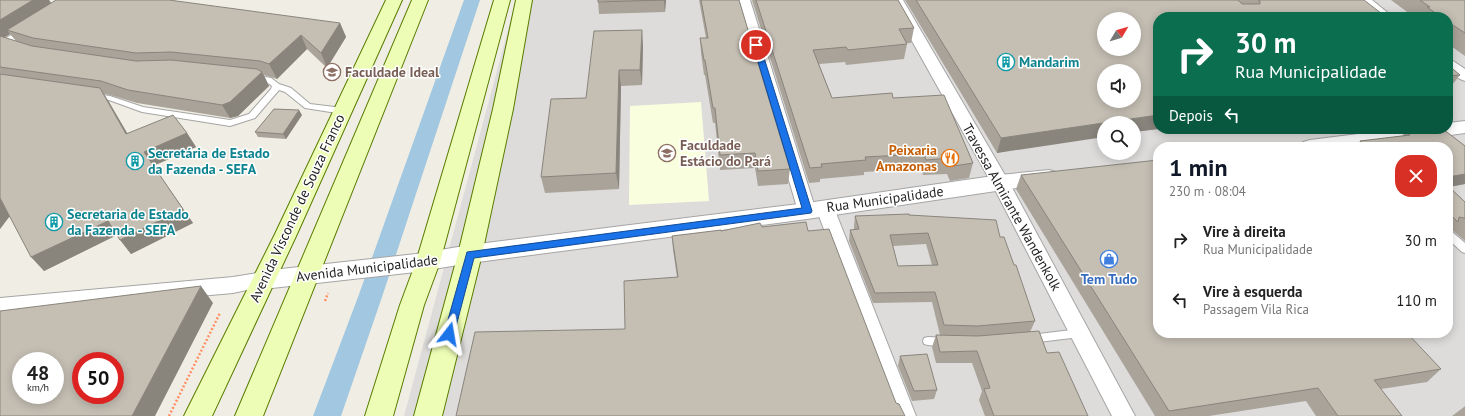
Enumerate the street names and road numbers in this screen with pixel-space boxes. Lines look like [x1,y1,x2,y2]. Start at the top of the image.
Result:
street label: Avenida Visconde de Souza Franco [245,111,349,305]
street label: Travessa Almirante Wandenkolk [958,120,1066,294]
street label: Rua Municipalidade [825,182,945,216]
street label: Avenida Municipalidade [295,250,439,286]

